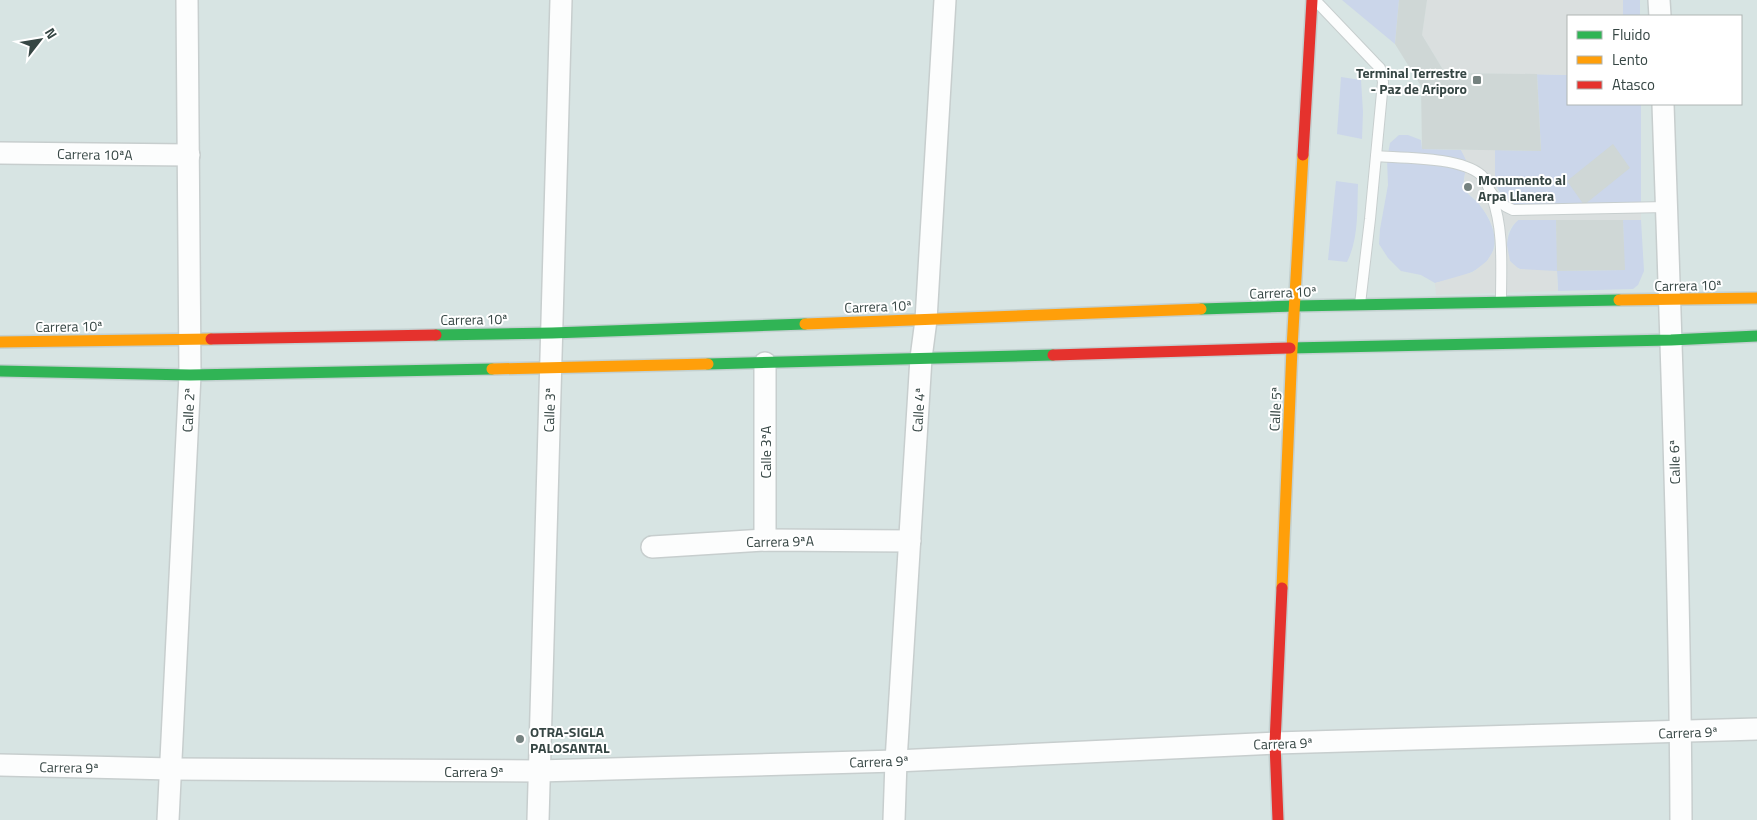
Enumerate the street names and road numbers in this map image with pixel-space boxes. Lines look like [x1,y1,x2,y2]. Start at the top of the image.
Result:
street label: Carrera 10ªA [57,143,134,165]
street label: Carrera 10ª [1654,274,1722,296]
street label: Carrera 10ª [1249,280,1317,304]
street label: Carrera 10ª [844,294,912,318]
street label: Carrera 10ª [440,308,508,330]
street label: Carrera 10ª [35,315,103,337]
street label: Calle 5ª [1263,386,1287,432]
street label: Calle 2ª [176,387,200,433]
street label: Calle 3ª [538,387,560,433]
street label: Calle 4ª [906,387,930,433]
street label: Calle 3ªA [755,425,776,478]
street label: Calle 6ª [1663,440,1685,484]
street label: Carrera 9ªA [746,530,815,552]
street label: Carrera 9ª [1658,720,1718,744]
street label: Carrera 9ª [1253,731,1313,755]
street label: Carrera 9ª [849,749,909,773]
street label: Carrera 9ª [39,756,99,778]
street label: Carrera 9ª [444,761,504,782]

